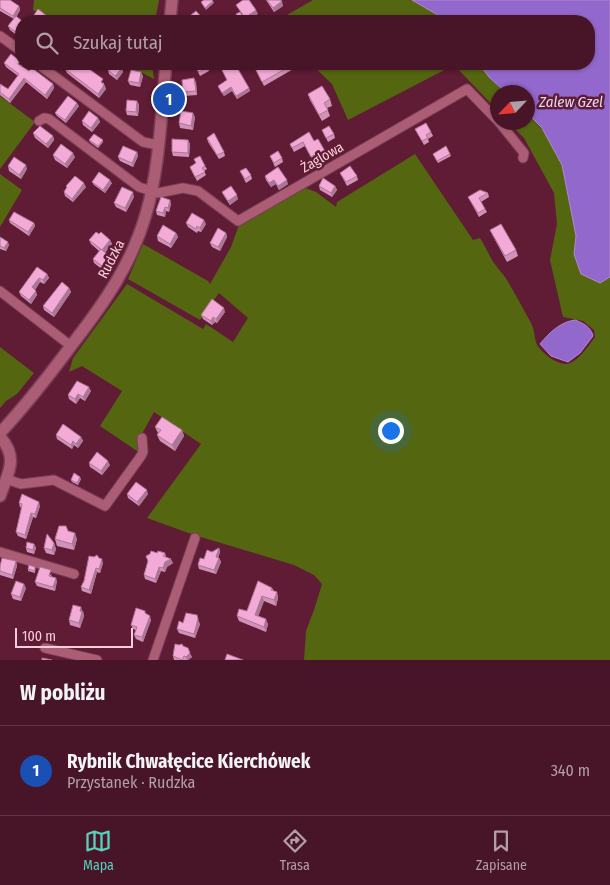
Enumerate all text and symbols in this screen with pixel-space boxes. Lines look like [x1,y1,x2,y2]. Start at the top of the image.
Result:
search box [15,15,595,70]
icon: search [33,29,61,57]
text: Szukaj tutaj [73,31,163,54]
pin: 1 [153,80,185,118]
north arrow [490,85,535,130]
water label: Zalew Gzel [538,93,603,111]
street label: Żaglowa [298,138,347,176]
street label: Rudzka [95,237,128,281]
your location [378,418,404,444]
scale bar [15,625,132,648]
text: 100 m [22,628,56,645]
text: W pobliżu [20,680,105,706]
text: Rybnik Chwałęcice Kierchówek [67,750,310,773]
text: 1 [33,761,39,780]
text: 340 m [551,761,590,780]
text: Przystanek · Rudzka [67,773,195,792]
tab: Mapa [83,827,114,874]
tab: Trasa [280,827,310,874]
tab: Zapisane [476,827,527,874]

